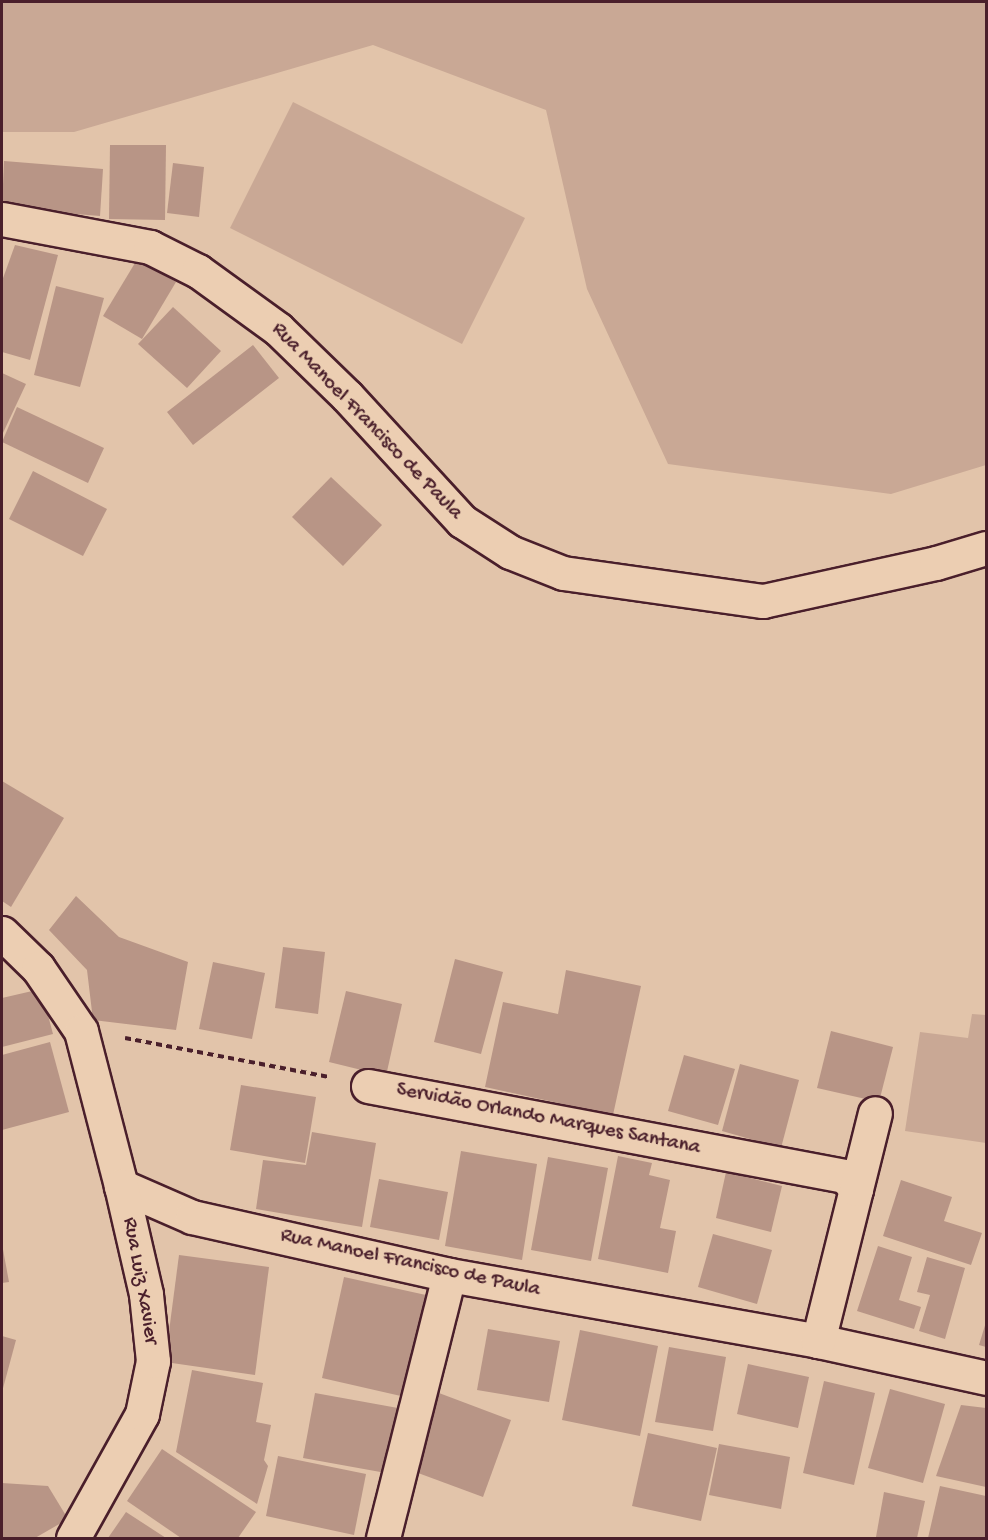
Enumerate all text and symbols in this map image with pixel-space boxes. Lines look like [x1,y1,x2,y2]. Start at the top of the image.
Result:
street label: Rua Manoel Francisco de Paula [265,318,467,526]
street label: Servidão Orlando Marques Santana [394,1078,702,1162]
street label: Rua Luiz Xavier [115,1215,163,1347]
street label: Rua Manoel Francisco de Paula [278,1224,542,1304]

